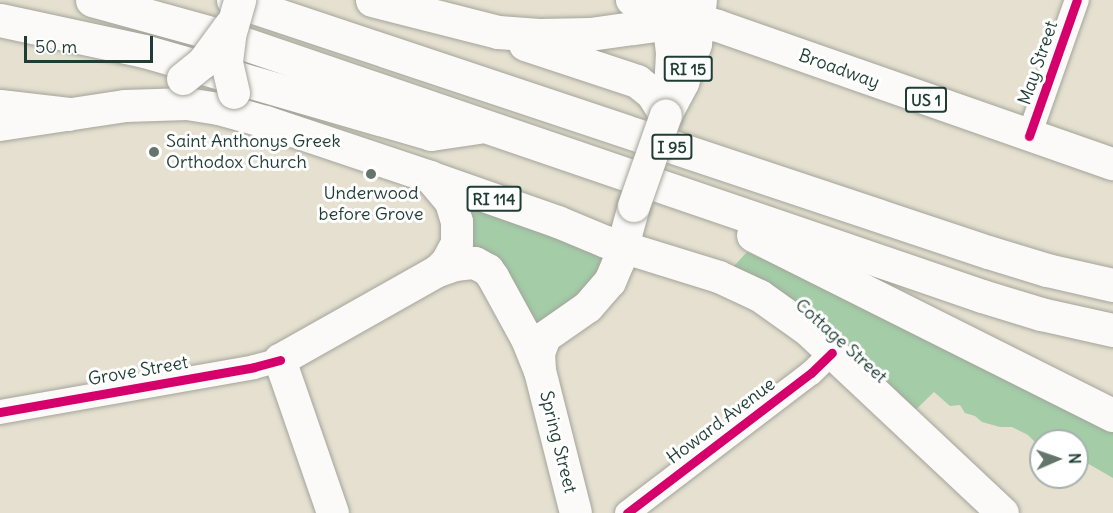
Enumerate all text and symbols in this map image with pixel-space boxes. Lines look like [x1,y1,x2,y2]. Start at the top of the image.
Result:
street label: May Street [1014,18,1062,108]
scale bar [27,24,156,62]
text: 50 m [35,35,77,58]
street label: Broadway [796,44,882,94]
road number: RI 15 [662,56,714,82]
road number: US 1 [905,87,947,113]
place label: Saint Anthonys Greek Orthodox Church [166,131,341,174]
road number: I 95 [651,134,693,160]
marker: Saint Anthonys Greek Orthodox Church [147,145,161,159]
marker: Underwood before Grove [364,167,378,181]
place label: Underwood before Grove [319,183,423,226]
road number: RI 114 [466,186,522,212]
street label: Cottage Street [791,294,891,388]
street label: Grove Street [86,352,190,390]
street label: Howard Avenue [663,373,779,469]
street label: Spring Street [535,389,581,495]
north arrow [1029,429,1089,489]
text: N [1065,453,1085,464]

